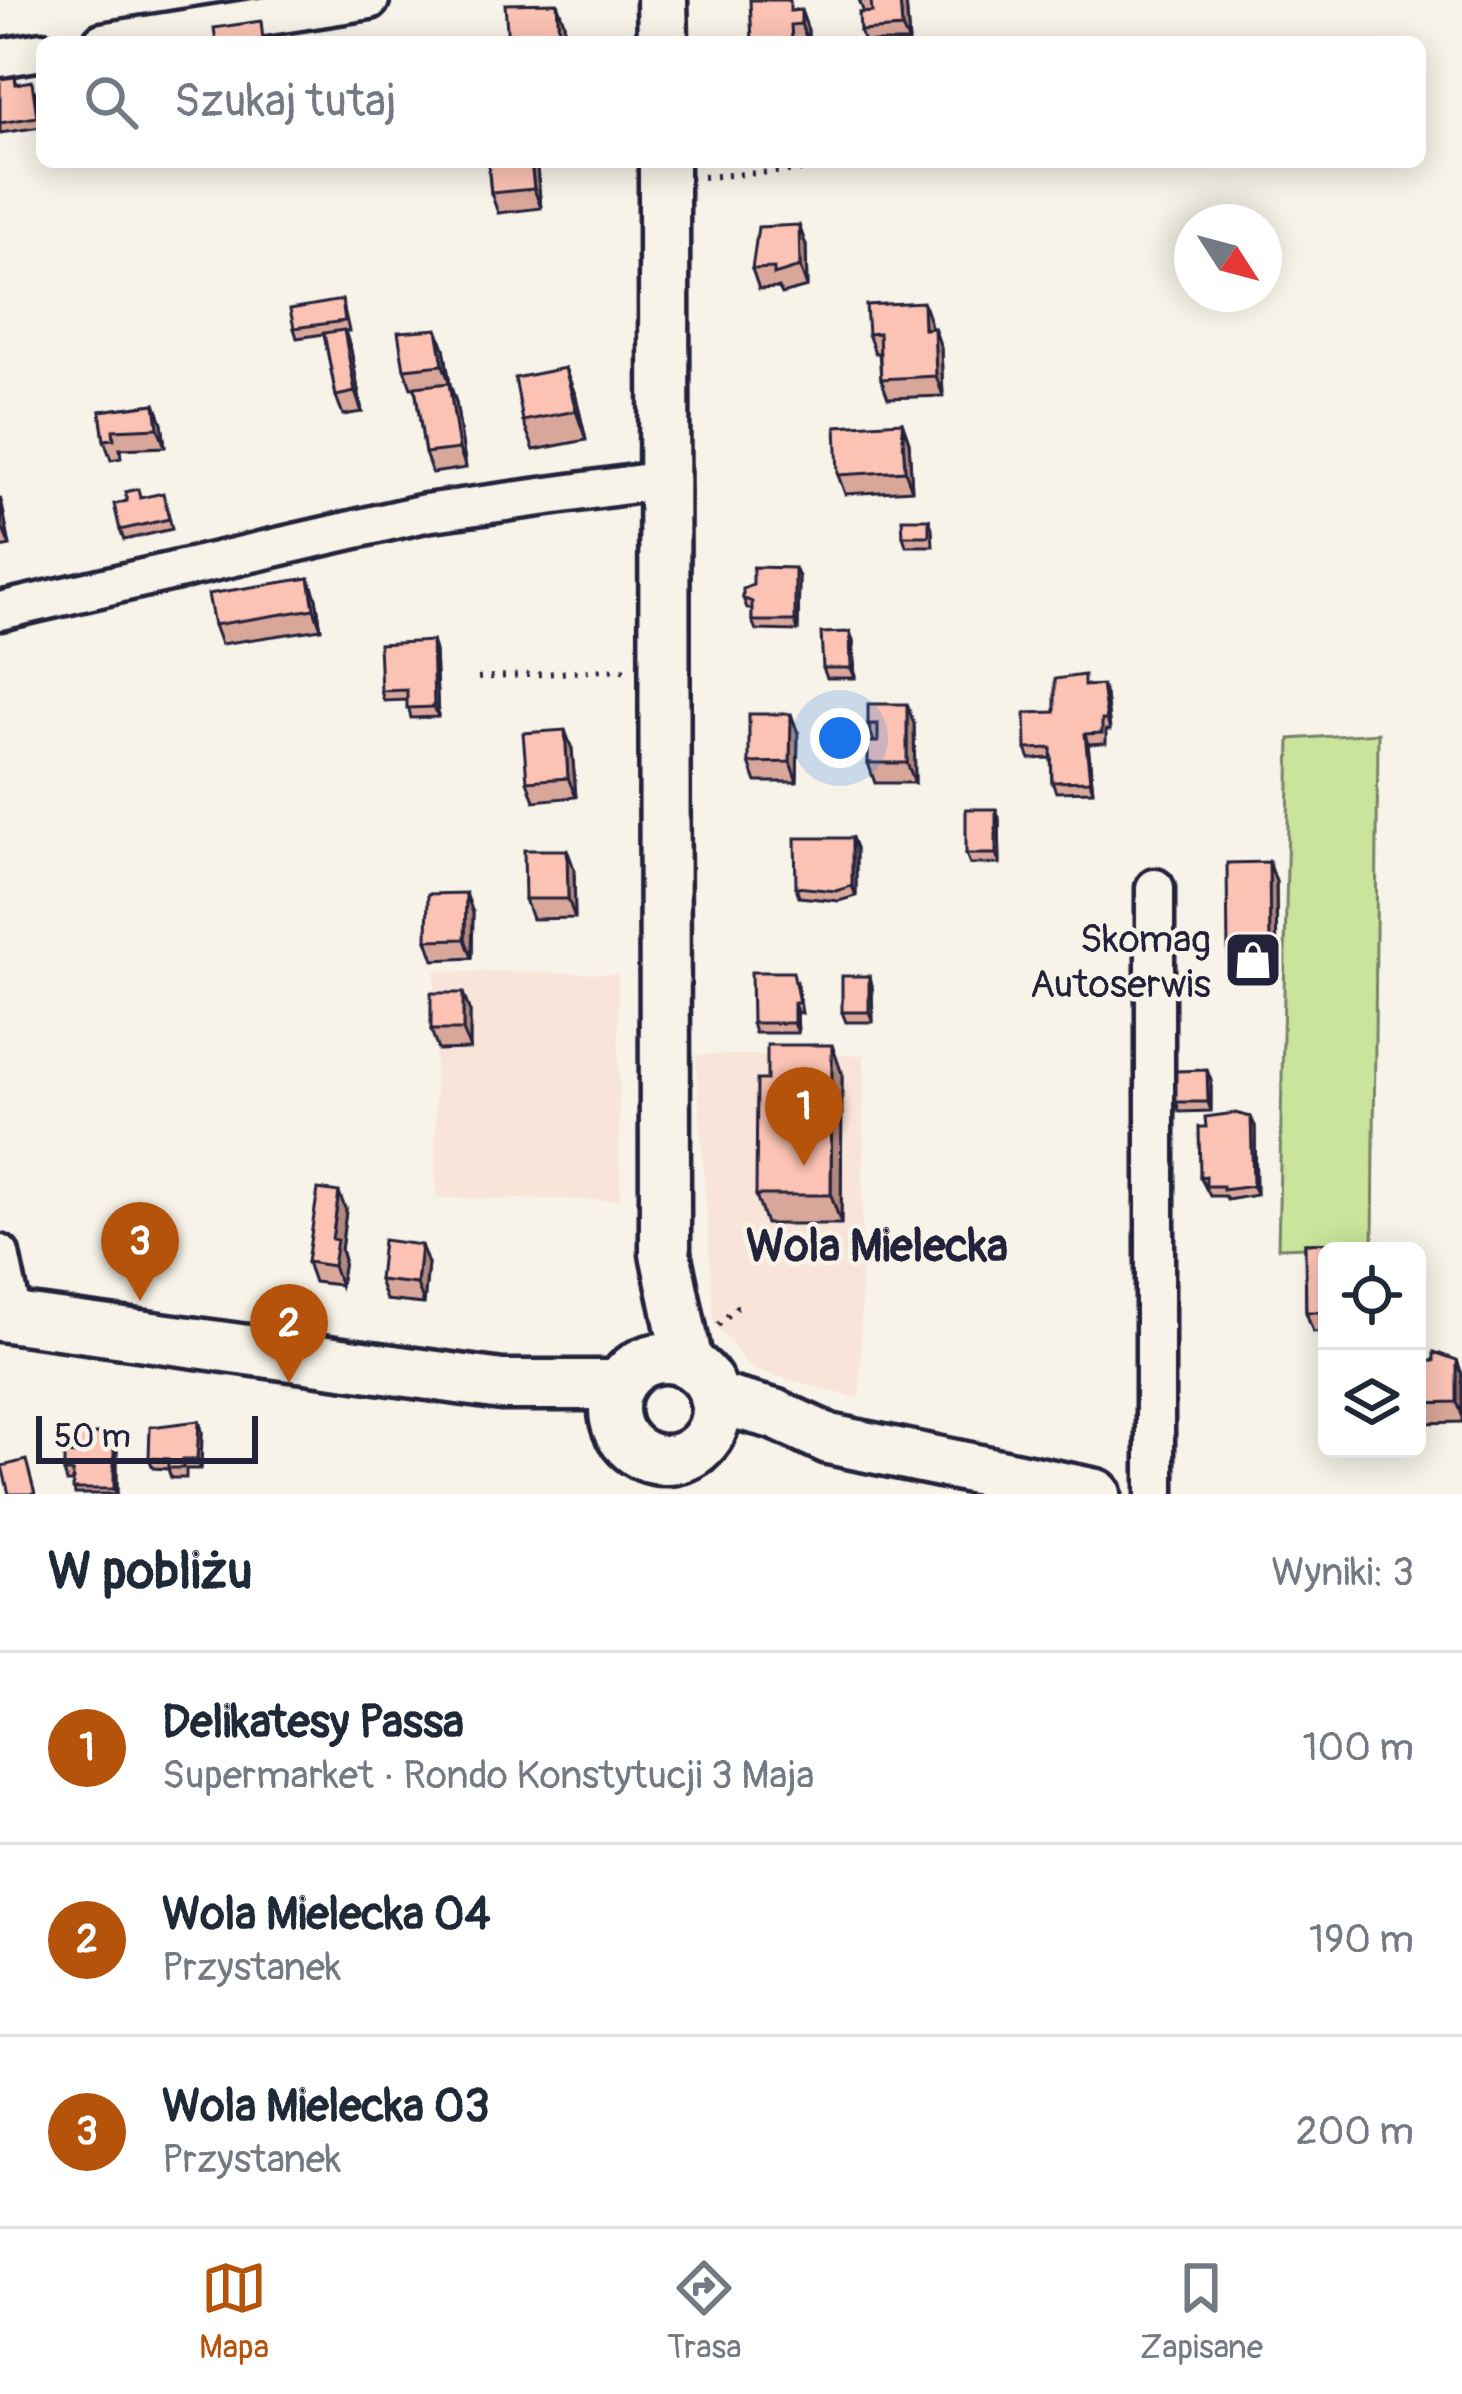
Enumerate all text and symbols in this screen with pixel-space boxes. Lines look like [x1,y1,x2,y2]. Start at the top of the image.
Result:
search box [36,36,1426,168]
icon: search [78,69,144,135]
text: Szukaj tutaj [174,74,396,130]
north arrow [1174,204,1282,312]
your location [810,708,870,768]
place label: Skomag Autoserwis [1030,915,1211,1009]
shop icon: Skomag Autoserwis [1222,929,1284,991]
pin: 1 [765,1067,843,1166]
pin: 3 [101,1202,179,1301]
district label: Wola Mielecka [746,1219,1008,1275]
map controls [1318,1242,1426,1458]
button: locate [1318,1242,1426,1350]
pin: 2 [250,1284,328,1383]
button: layers [1318,1350,1426,1458]
scale bar [36,1410,258,1463]
text: 50 m [54,1416,131,1457]
text: W pobliżu [48,1540,253,1604]
text: Wyniki: 3 [1271,1548,1414,1597]
text: Delikatesy Passa [162,1695,464,1751]
text: 1 [79,1723,95,1772]
text: 100 m [1302,1723,1414,1772]
text: Supermarket · Rondo Konstytucji 3 Maja [162,1751,815,1800]
text: Wola Mielecka 04 [162,1887,491,1943]
text: 2 [76,1915,98,1964]
text: 190 m [1309,1915,1414,1964]
text: Przystanek [162,1943,341,1992]
text: Wola Mielecka 03 [162,2079,490,2135]
text: 3 [76,2107,98,2156]
text: 200 m [1296,2107,1414,2156]
text: Przystanek [162,2135,341,2184]
tab: Mapa [199,2255,269,2368]
tab: Trasa [667,2255,742,2368]
tab: Zapisane [1140,2255,1263,2368]

